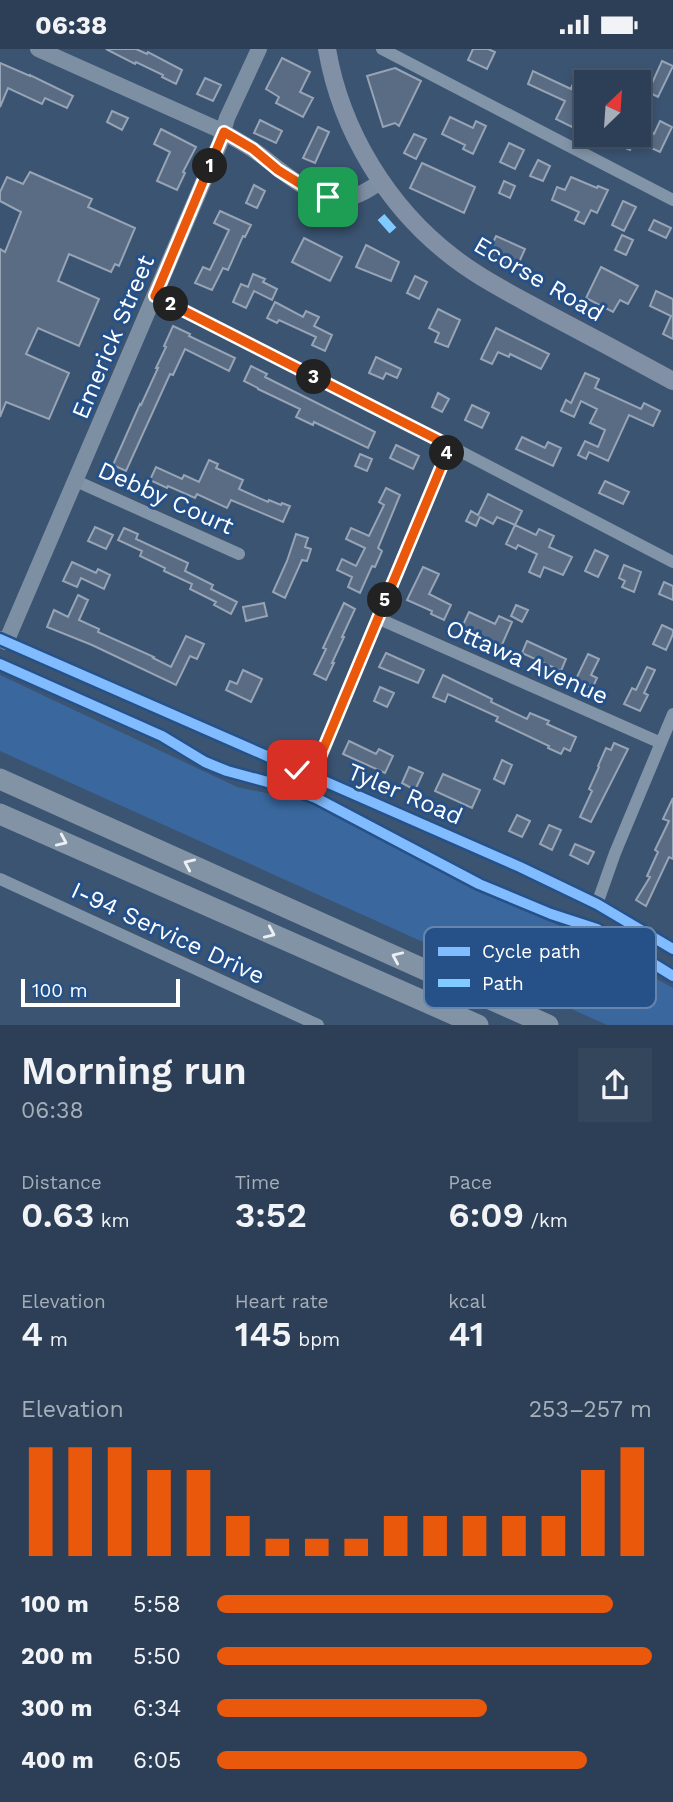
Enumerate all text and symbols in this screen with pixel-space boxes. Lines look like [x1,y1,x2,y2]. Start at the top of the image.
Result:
text: 06:38 [35,10,107,40]
north arrow [574,70,651,147]
map controls [574,70,651,147]
pin: 1 [192,149,228,183]
text: 1 [205,154,214,177]
pin [298,167,358,227]
icon: arrive [309,178,347,216]
street label: Ecorse Road [469,231,609,327]
street label: Emerick Street [66,251,160,423]
pin: 2 [154,287,188,321]
text: 2 [165,292,176,315]
pin: 3 [296,359,332,395]
text: 3 [308,365,319,388]
pin: 4 [430,435,464,471]
text: 4 [440,441,453,464]
street label: Debby Court [94,456,238,540]
pin: 5 [368,583,402,617]
text: 5 [379,588,390,611]
street label: Ottawa Avenue [441,614,613,710]
pin [267,740,327,800]
icon: check [278,751,316,789]
street label: Tyler Road [343,757,467,831]
one-way arrow [55,833,68,847]
one-way arrow [184,858,196,872]
street label: I-94 Service Drive [67,876,269,990]
one-way arrow [263,925,276,939]
legend [424,927,656,1008]
text: Cycle path [482,940,581,963]
one-way arrow [391,951,404,965]
text: Path [482,972,524,995]
scale bar [21,976,180,1008]
text: 100 m [32,979,88,1002]
button: share [578,1048,652,1122]
text: Morning run [21,1049,247,1093]
text: 06:38 [21,1097,84,1124]
text: Distance [21,1171,102,1194]
text: Time [235,1171,280,1194]
text: Pace [448,1171,492,1194]
text: 0.63 [21,1194,94,1236]
text: 3:52 [235,1194,307,1236]
text: 6:09 [448,1194,524,1236]
text: km [94,1209,130,1232]
text: /km [524,1209,568,1232]
text: Elevation [21,1290,106,1313]
text: Heart rate [235,1290,329,1313]
text: kcal [448,1290,486,1313]
text: 4 [21,1313,43,1355]
text: 145 [235,1313,292,1355]
text: 41 [448,1313,484,1355]
text: m [43,1328,68,1351]
text: bpm [292,1328,340,1351]
text: Elevation [21,1396,124,1423]
text: 253–257 m [529,1396,652,1423]
text: 100 m [21,1591,89,1618]
text: 5:58 [133,1591,181,1618]
text: 200 m [21,1643,93,1670]
text: 5:50 [133,1643,181,1670]
text: 300 m [21,1695,92,1722]
text: 6:34 [133,1695,181,1722]
text: 400 m [21,1747,94,1774]
text: 6:05 [133,1747,181,1774]

